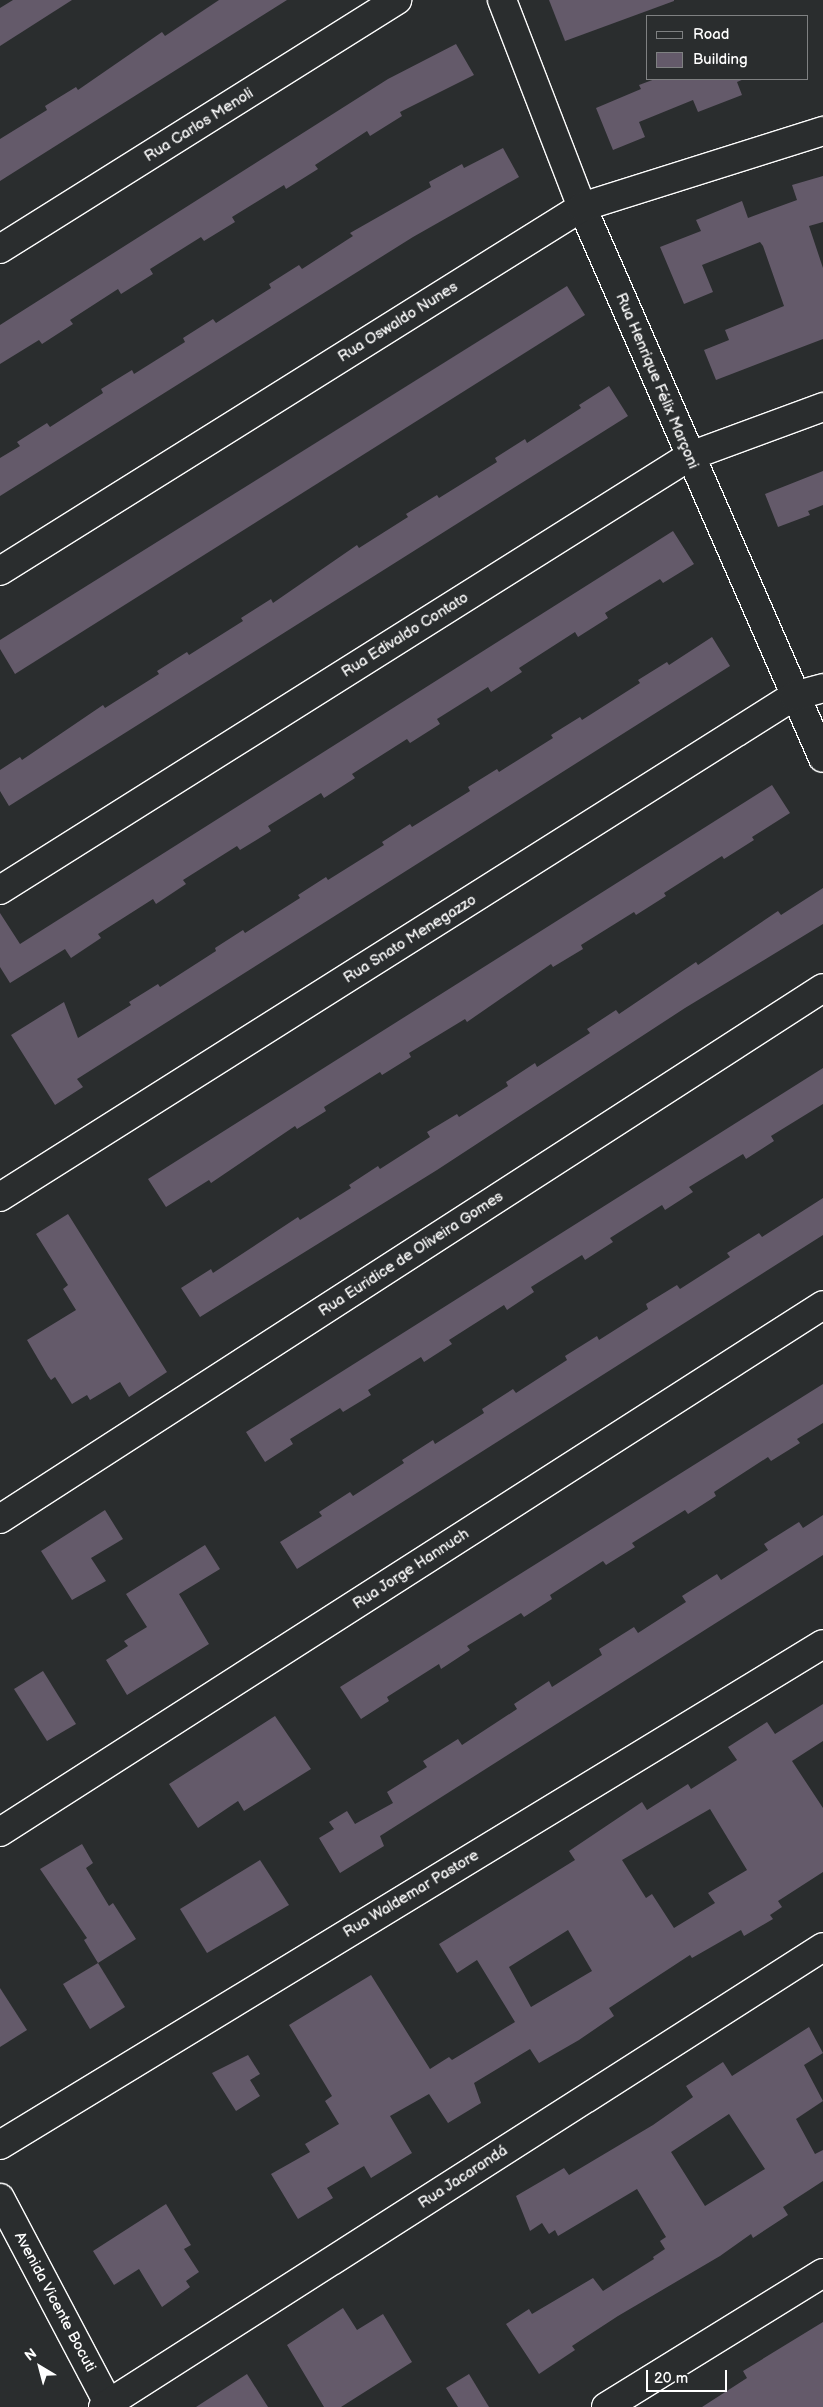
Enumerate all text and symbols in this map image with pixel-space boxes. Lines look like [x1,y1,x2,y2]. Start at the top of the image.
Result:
legend [646,15,808,80]
text: Road [693,25,729,44]
text: Building [693,50,748,69]
street label: Rua Carlos Menoli [141,84,257,166]
street label: Rua Oswaldo Nunes [335,278,461,366]
street label: Rua Henrique Félix Marçoni [612,290,702,472]
street label: Rua Edivaldo Contato [338,589,472,681]
street label: Rua Snato Menegazzo [340,891,480,987]
street label: Rua Euridice de Oliveira Gomes [315,1188,507,1320]
street label: Rua Jorge Hannuch [349,1525,473,1613]
street label: Rua Waldemar Pastore [340,1846,482,1942]
street label: Rua Jacarandá [415,2141,511,2213]
street label: Avenida Vicente Bocuti [10,2229,100,2375]
north arrow [15,2342,65,2392]
text: N [21,2345,40,2365]
scale bar [648,2360,729,2392]
text: 20 m [654,2369,688,2388]

